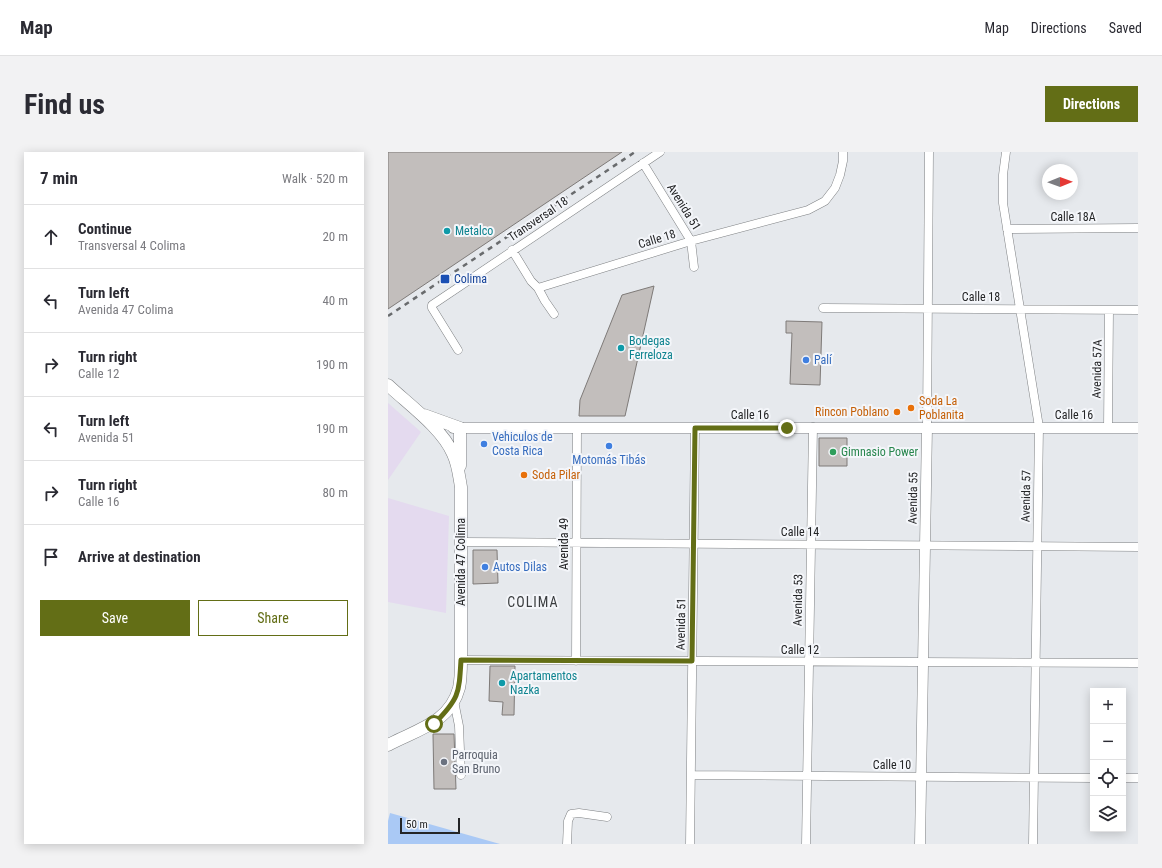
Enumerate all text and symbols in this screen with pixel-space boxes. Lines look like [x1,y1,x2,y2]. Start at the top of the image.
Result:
text: Map [20,16,53,39]
text: Map [985,20,1009,36]
text: Directions [1031,20,1087,36]
text: Saved [1109,20,1142,36]
button: Directions [1045,86,1138,122]
text: Find us [24,88,105,121]
north arrow [1042,164,1078,200]
text: 7 min [40,168,78,188]
text: Walk · 520 m [282,171,348,186]
street label: Avenida 51 [664,181,704,233]
street label: Transversal 18 [505,194,571,244]
street label: Calle 18A [1050,210,1096,224]
text: Continue [78,220,132,238]
place label: Metalco [455,224,493,238]
icon: ahead [40,226,62,248]
marker: Metalco [442,226,452,236]
street label: Calle 18 [637,227,677,251]
text: 20 m [322,229,348,244]
text: Transversal 4 Colima [78,238,185,253]
place label: Colima [454,272,487,286]
marker: Colima [439,273,451,285]
text: Turn left [78,284,129,302]
icon: left [40,290,62,312]
street label: Calle 18 [962,290,1000,304]
text: 40 m [322,293,348,308]
text: Avenida 47 Colima [78,302,173,317]
place label: Bodegas Ferreloza [629,334,673,362]
street label: Avenida 57A [1089,339,1105,399]
marker: Bodegas Ferreloza [616,343,626,353]
text: Turn right [78,348,137,366]
place label: Palí [814,353,833,367]
icon: right [40,354,62,376]
marker: Palí [801,355,811,365]
text: 190 m [316,357,348,372]
text: Calle 12 [78,366,119,381]
place label: Soda La Poblanita [919,394,964,422]
marker: Soda La Poblanita [906,403,916,413]
place label: Rincon Poblano [815,405,889,419]
marker: Rincon Poblano [892,407,902,417]
street label: Calle 16 [731,408,769,422]
street label: Calle 16 [1055,408,1093,422]
text: Turn left [78,412,129,430]
icon: left [40,418,62,440]
route end [778,419,796,437]
text: 190 m [316,421,348,436]
text: Avenida 51 [78,430,135,445]
place label: Vehiculos de Costa Rica [492,430,553,458]
marker: Vehiculos de Costa Rica [479,439,489,449]
marker: Motomás Tibás [604,441,614,451]
place label: Gimnasio Power [841,445,918,459]
marker: Gimnasio Power [828,447,838,457]
place label: Motomás Tibás [572,453,646,467]
place label: Soda Pilar [532,468,581,482]
marker: Soda Pilar [519,470,529,480]
street label: Avenida 57 [1019,470,1033,522]
street label: Avenida 55 [906,472,920,524]
text: Turn right [78,476,137,494]
icon: right [40,482,62,504]
text: 80 m [322,485,348,500]
text: Calle 16 [78,494,119,509]
street label: Avenida 47 Colima [454,518,468,606]
street label: Avenida 49 [557,518,571,570]
street label: Calle 14 [781,525,819,539]
icon: arrive [40,546,62,568]
text: Arrive at destination [78,548,201,566]
place label: Autos Dilas [493,560,547,574]
marker: Autos Dilas [480,562,490,572]
street label: Avenida 53 [791,574,805,626]
district label: COLIMA [507,594,559,610]
street label: Avenida 51 [674,598,688,650]
button: Save [40,600,190,636]
button: Share [198,600,348,636]
street label: Calle 12 [781,643,819,657]
place label: Apartamentos Nazka [510,669,577,697]
marker: Apartamentos Nazka [497,678,507,688]
map controls [1090,688,1126,832]
button: + [1090,688,1126,724]
route start [425,715,443,733]
button: − [1090,724,1126,760]
place label: Parroquia San Bruno [452,748,500,776]
marker: Parroquia San Bruno [439,757,449,767]
street label: Calle 10 [873,758,911,772]
button: locate [1090,760,1126,796]
button: layers [1090,796,1126,832]
scale bar [400,816,460,835]
text: 50 m [406,818,428,831]

